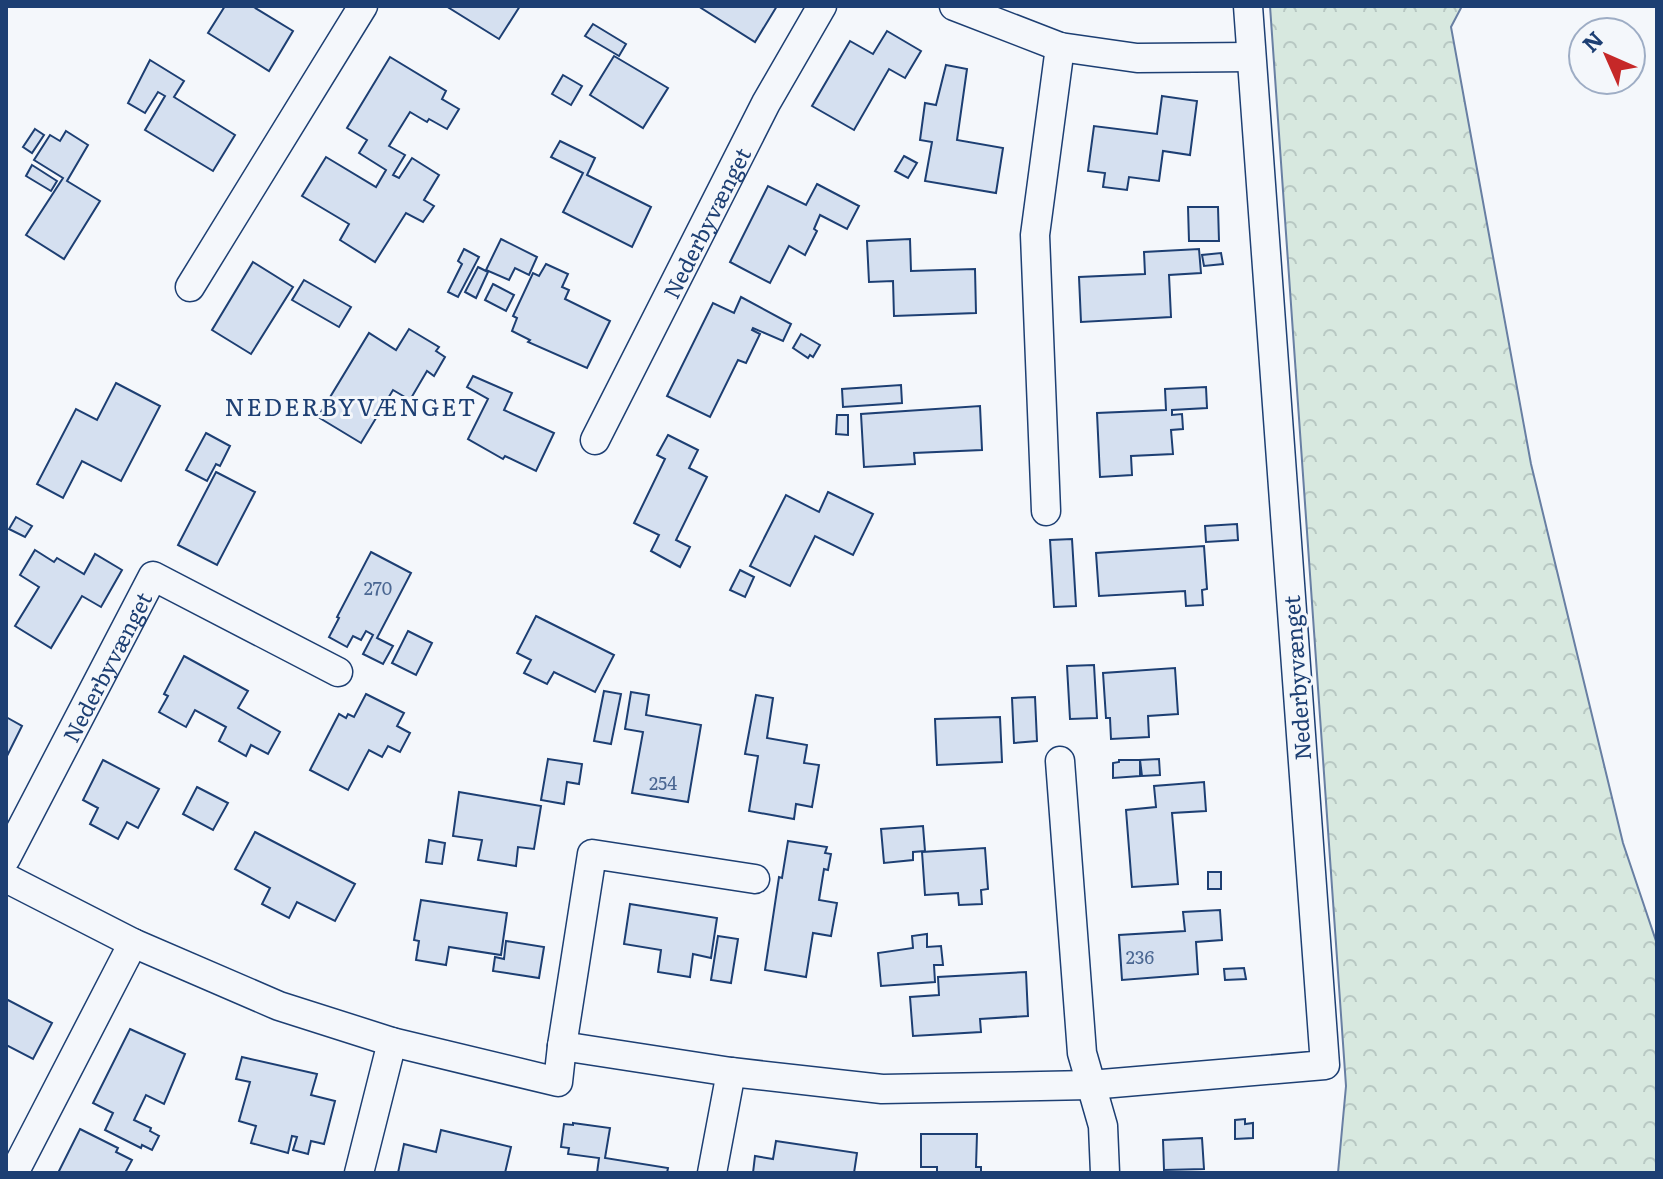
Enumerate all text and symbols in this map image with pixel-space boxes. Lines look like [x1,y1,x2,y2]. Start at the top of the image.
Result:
north arrow [1567,16,1647,96]
text: N [1574,23,1610,59]
street label: Nederbyvænget [653,141,758,304]
district label: NEDERBYVÆNGET [225,388,477,423]
house number: 270 [364,574,392,601]
street label: Nederbyvænget [53,585,159,747]
street label: Nederbyvænget [1274,594,1318,762]
house number: 254 [649,769,677,796]
house number: 236 [1126,943,1155,970]

